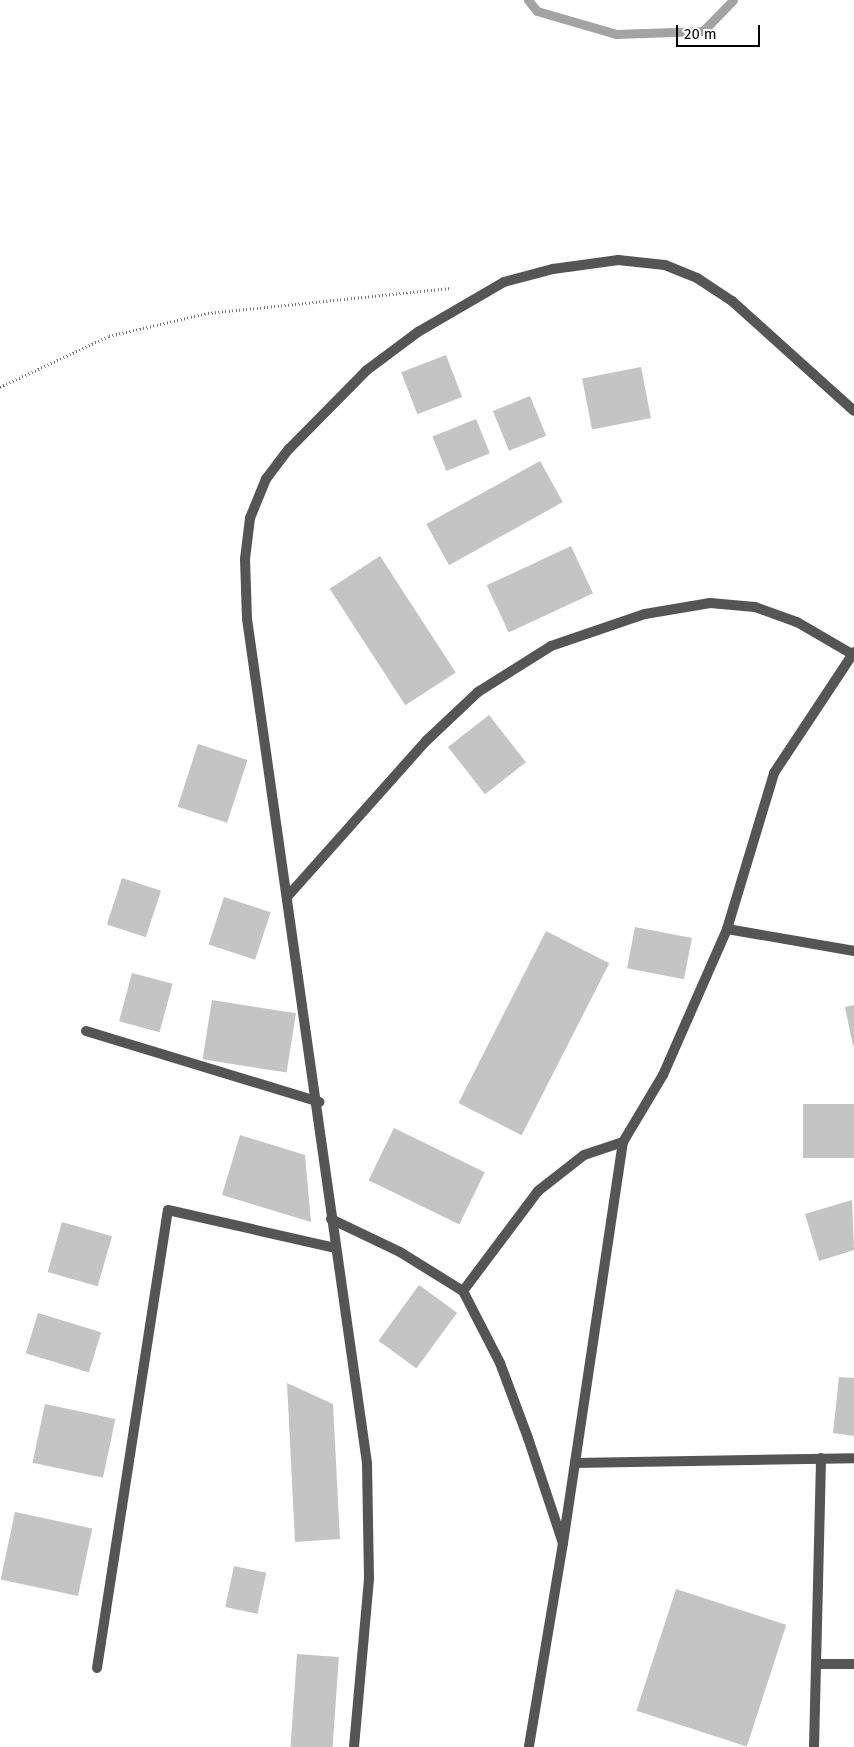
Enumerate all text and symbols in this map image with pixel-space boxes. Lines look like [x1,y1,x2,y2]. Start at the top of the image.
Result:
scale bar [679,15,763,47]
text: 20 m [684,25,717,43]

